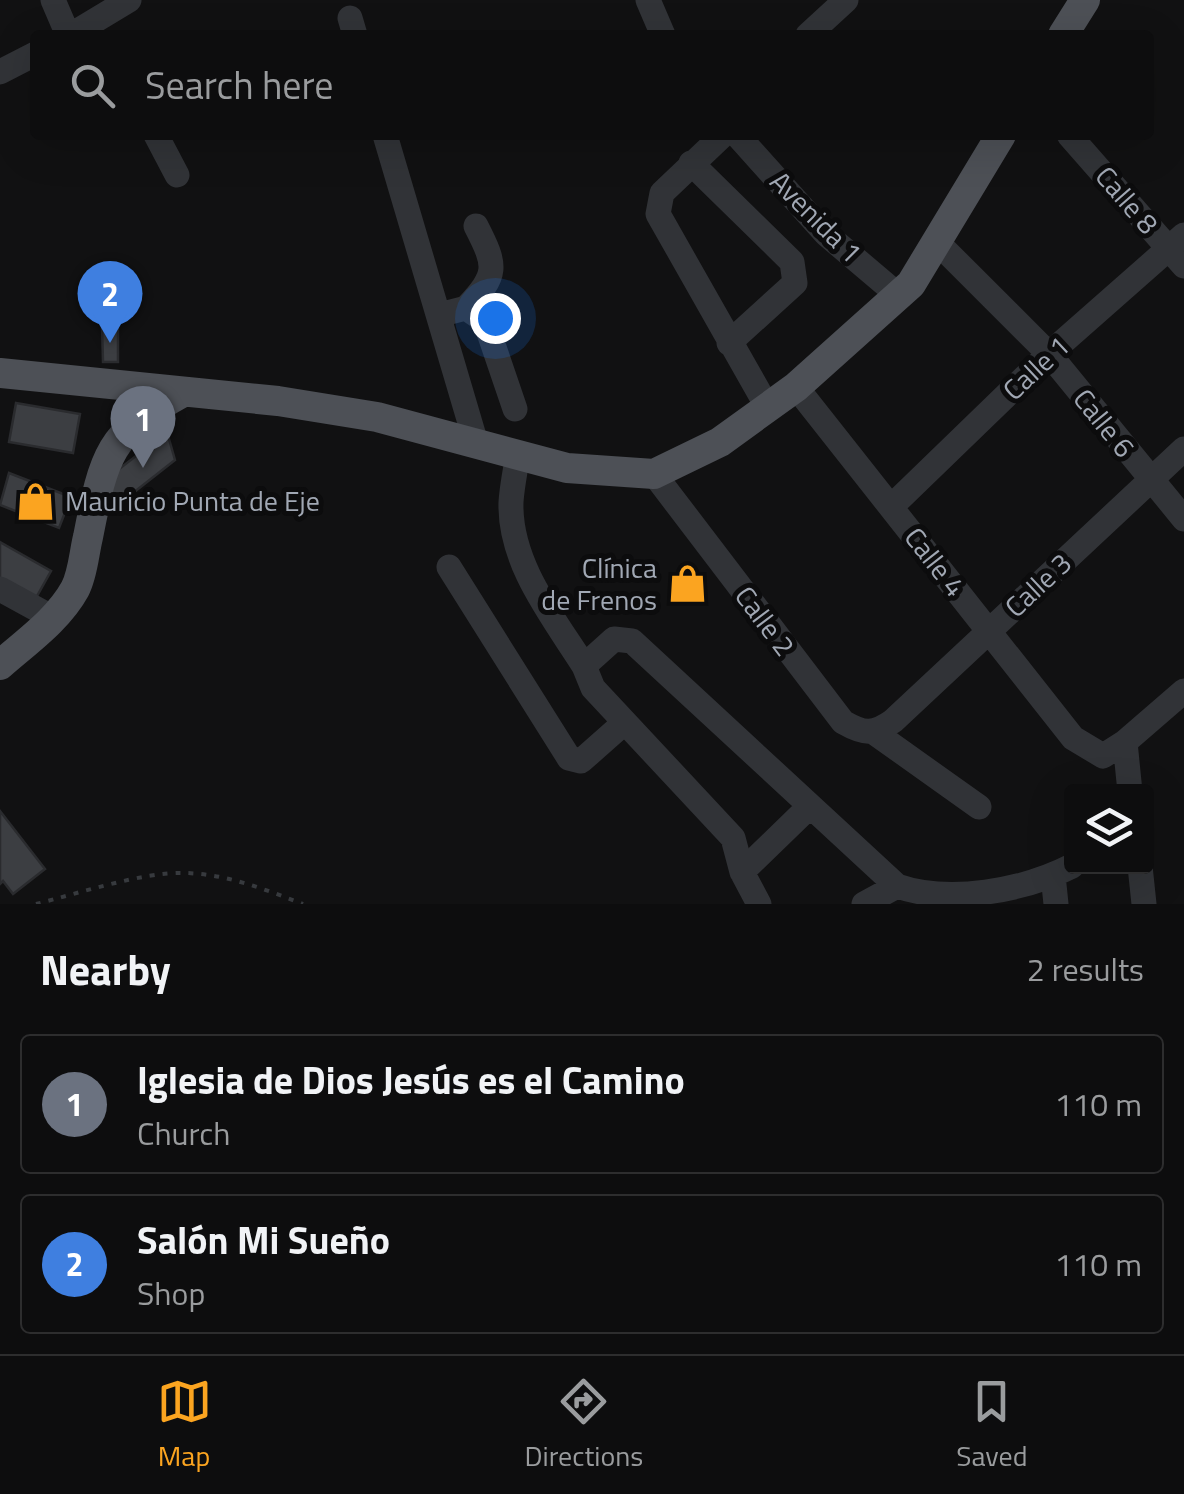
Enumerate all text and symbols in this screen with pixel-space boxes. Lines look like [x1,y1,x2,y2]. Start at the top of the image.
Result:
search box [30,30,1154,140]
text: Search here [145,56,333,114]
icon: search [65,58,120,113]
street label: Calle 8 [1086,156,1169,243]
street label: Avenida 1 [760,161,872,273]
pin: 2 [78,260,142,343]
your location [470,293,521,344]
street label: Calle 1 [992,325,1079,410]
street label: Calle 6 [1063,379,1146,467]
pin: 1 [110,386,176,468]
place label: Mauricio Punta de Eje [65,479,320,522]
shop icon: Mauricio Punta de Eje [14,480,56,522]
street label: Calle 4 [894,518,976,606]
street label: Calle 3 [994,542,1081,627]
place label: Clínica de Frenos [541,546,657,621]
shop icon: Clínica de Frenos [666,563,708,605]
street label: Calle 2 [725,577,806,665]
map controls [1064,784,1154,874]
button: layers [1064,784,1154,874]
text: Nearby [40,937,171,1001]
text: 2 results [1027,945,1144,993]
text: Iglesia de Dios Jesús es el Camino [137,1051,685,1109]
text: 1 [66,1080,83,1128]
text: 110 m [1054,1080,1142,1128]
text: Church [137,1109,230,1157]
text: Salón Mi Sueño [137,1211,390,1269]
text: 2 [66,1240,83,1288]
text: 110 m [1054,1240,1142,1288]
text: Shop [137,1269,205,1317]
tab: Map [157,1374,212,1477]
tab: Directions [525,1374,643,1477]
tab: Saved [956,1374,1027,1477]

